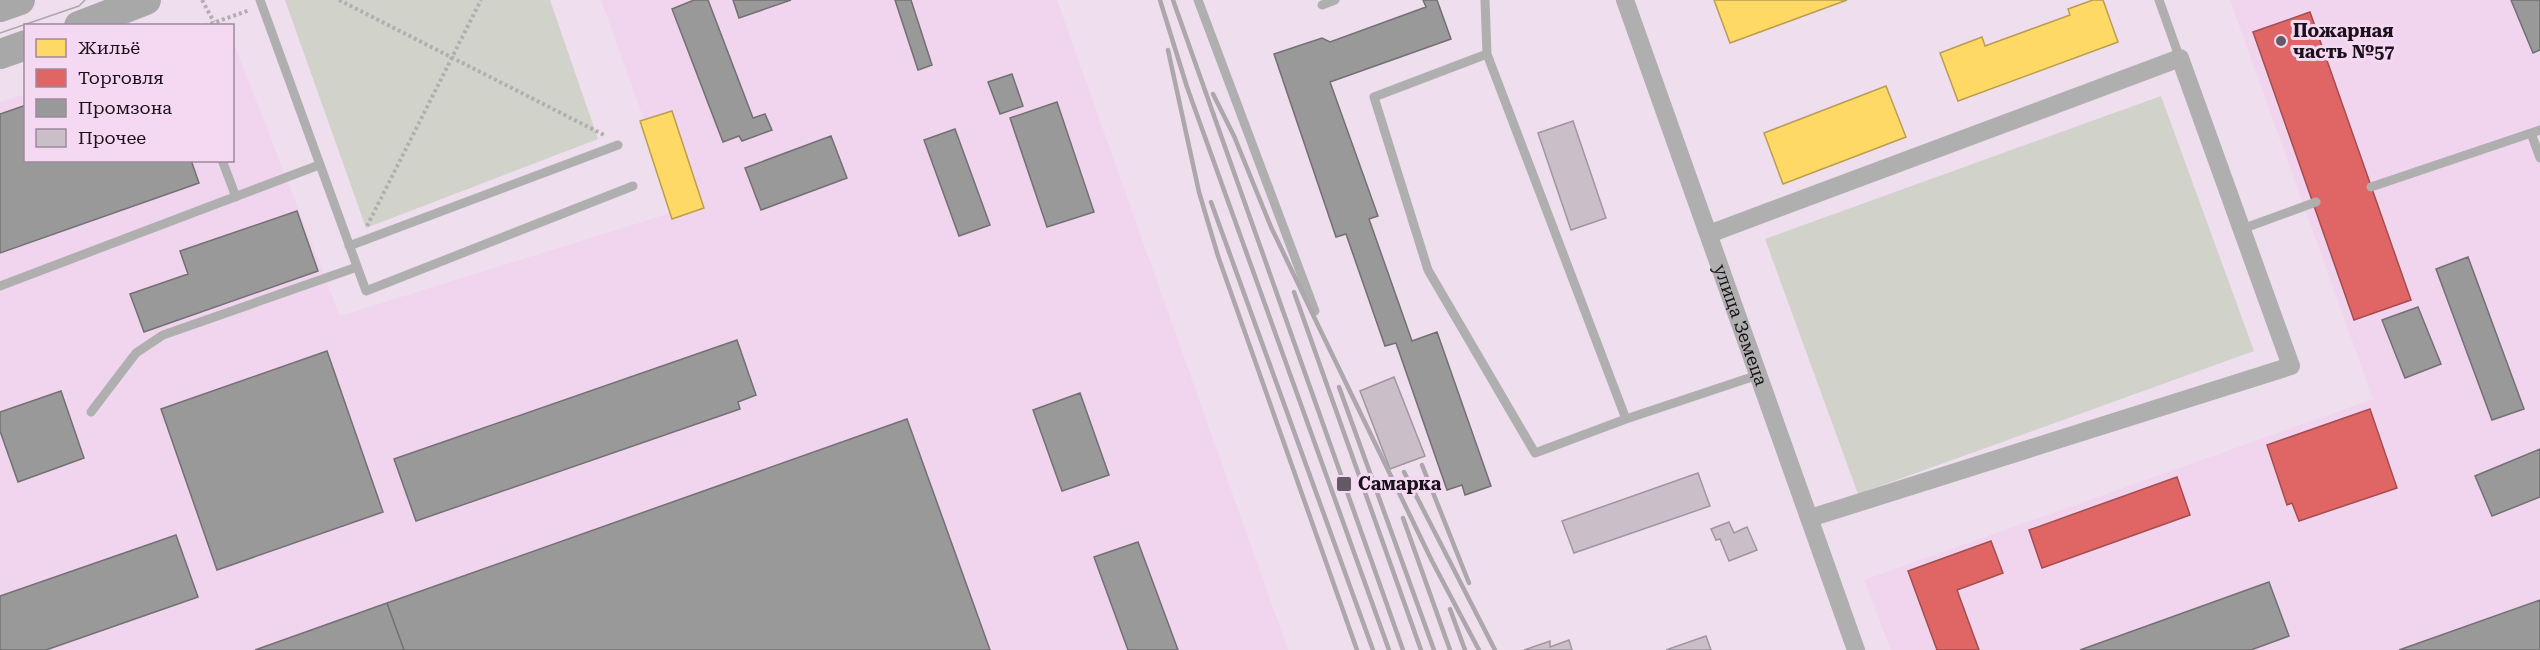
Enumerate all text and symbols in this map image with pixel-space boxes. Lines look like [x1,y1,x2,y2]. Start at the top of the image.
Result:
place label: Пожарная часть №57 [2293,20,2394,62]
legend [24,24,234,162]
marker: Пожарная часть №57 [2274,34,2288,48]
text: Жильё [78,37,140,58]
text: Торговля [78,67,164,88]
text: Промзона [78,97,172,118]
text: Прочее [78,127,146,148]
street label: улица Земеца [1710,261,1772,389]
place label: Самарка [1358,473,1442,494]
marker: Самарка [1335,475,1353,493]

